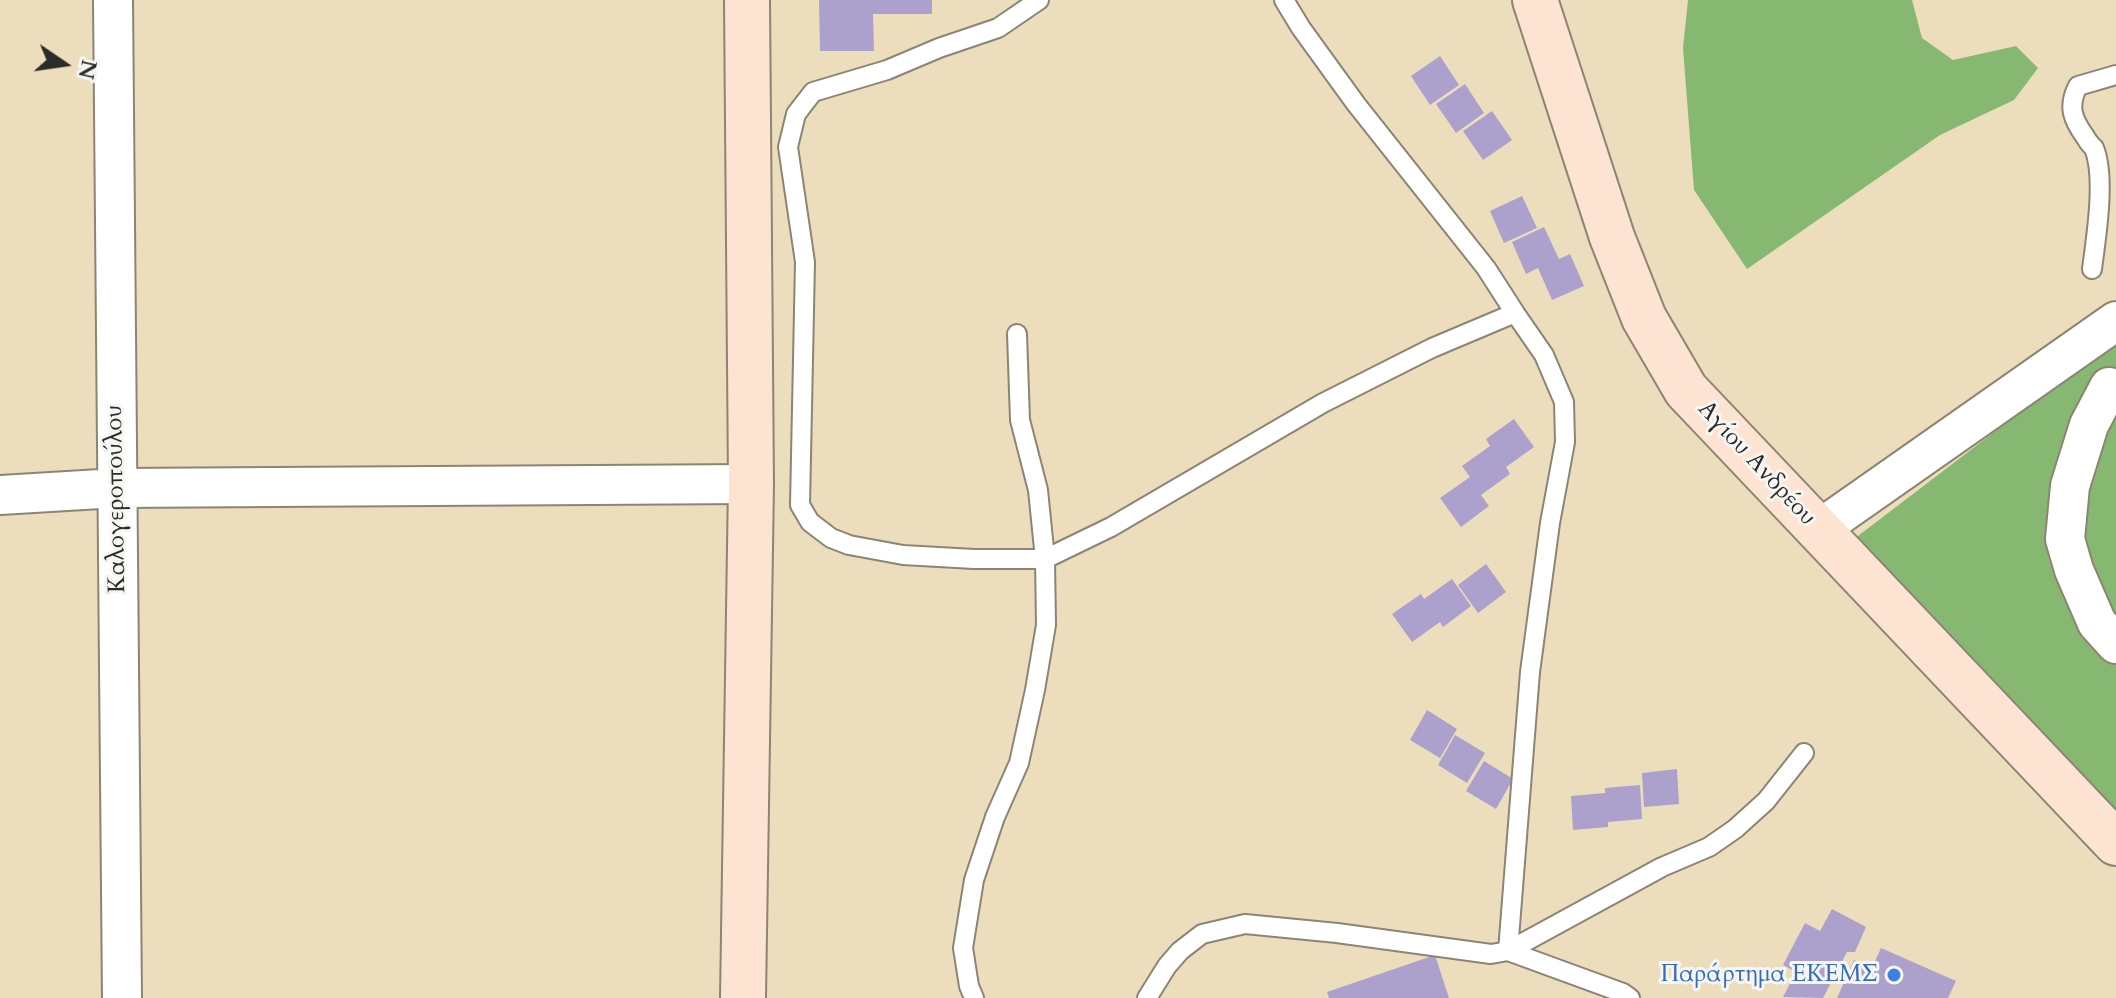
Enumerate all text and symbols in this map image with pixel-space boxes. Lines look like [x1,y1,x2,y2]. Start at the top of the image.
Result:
north arrow [24,24,104,104]
text: N [71,57,104,82]
street label: Αγίου Ανδρέου [1691,396,1821,532]
street label: Καλογεροπούλου [101,405,133,593]
place label: Παράρτημα ΕΚΕΜΣ [1660,961,1878,989]
marker: Παράρτημα ΕΚΕΜΣ [1885,966,1903,984]

